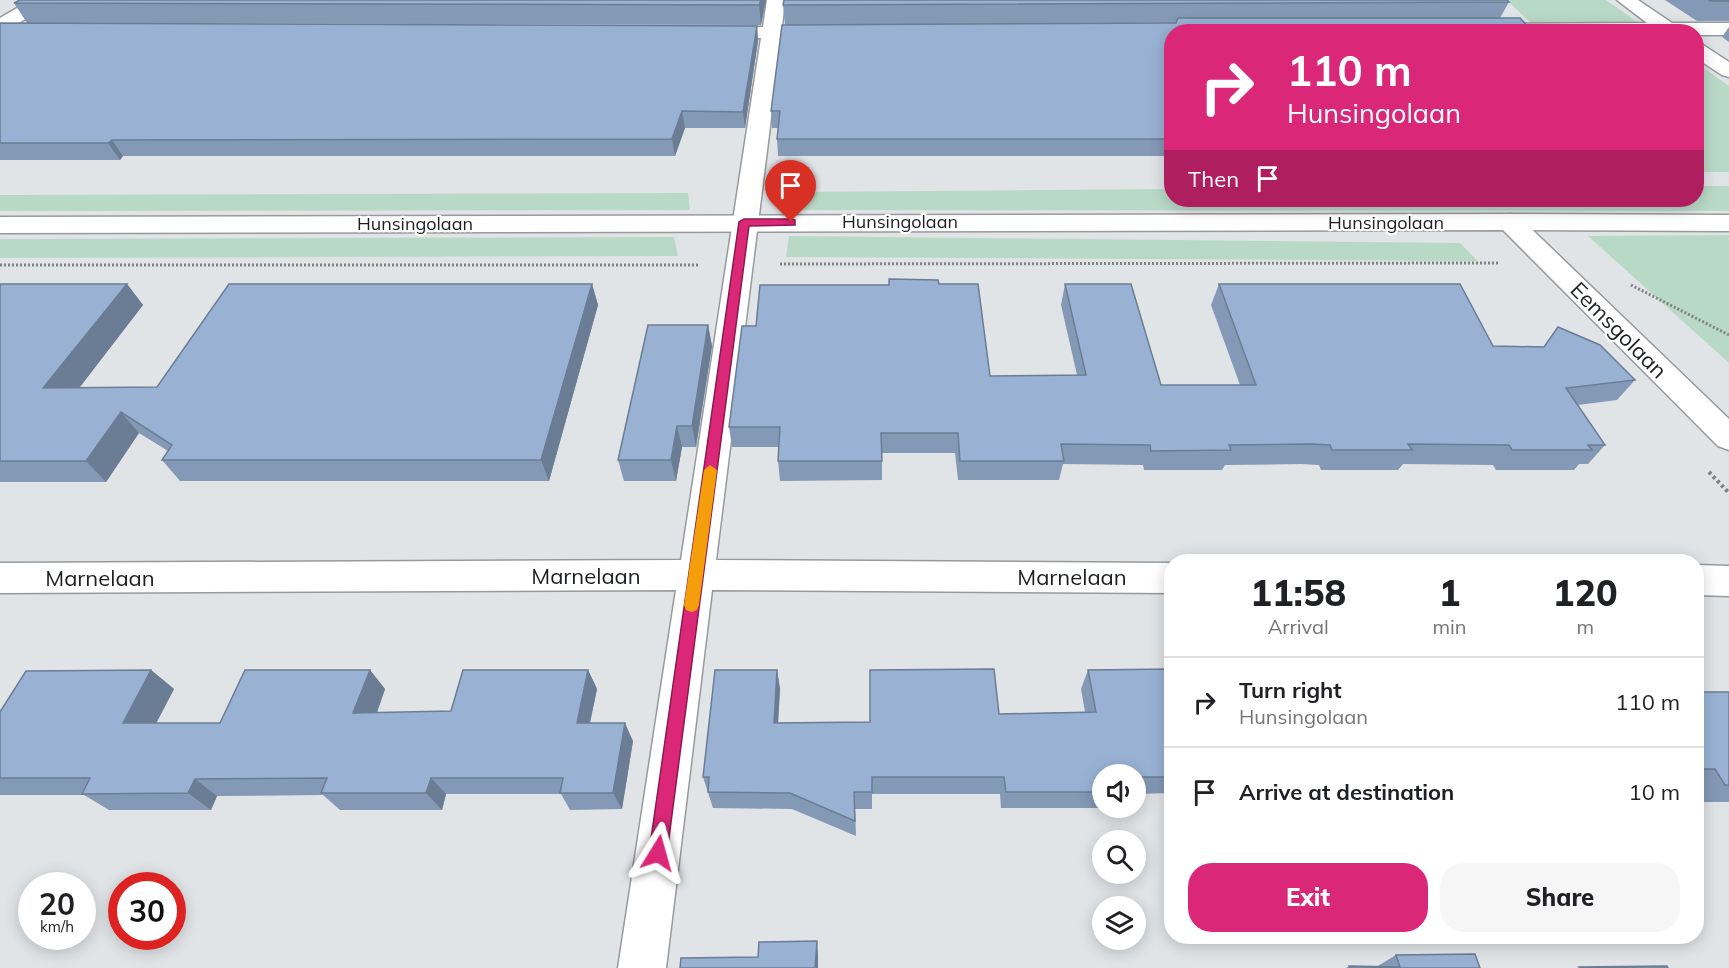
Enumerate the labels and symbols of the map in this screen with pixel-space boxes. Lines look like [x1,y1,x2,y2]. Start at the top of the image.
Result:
pin [765,160,816,222]
street label: Hunsingolaan [842,210,958,233]
street label: Hunsingolaan [1328,211,1444,234]
street label: Hunsingolaan [357,212,473,235]
street label: Eemsgolaan [1565,276,1673,384]
street label: Marnelaan [531,562,641,590]
street label: Marnelaan [1017,563,1127,591]
street label: Marnelaan [45,564,155,592]
position arrow [626,821,690,885]
speed limit sign: 30 [108,872,186,950]

